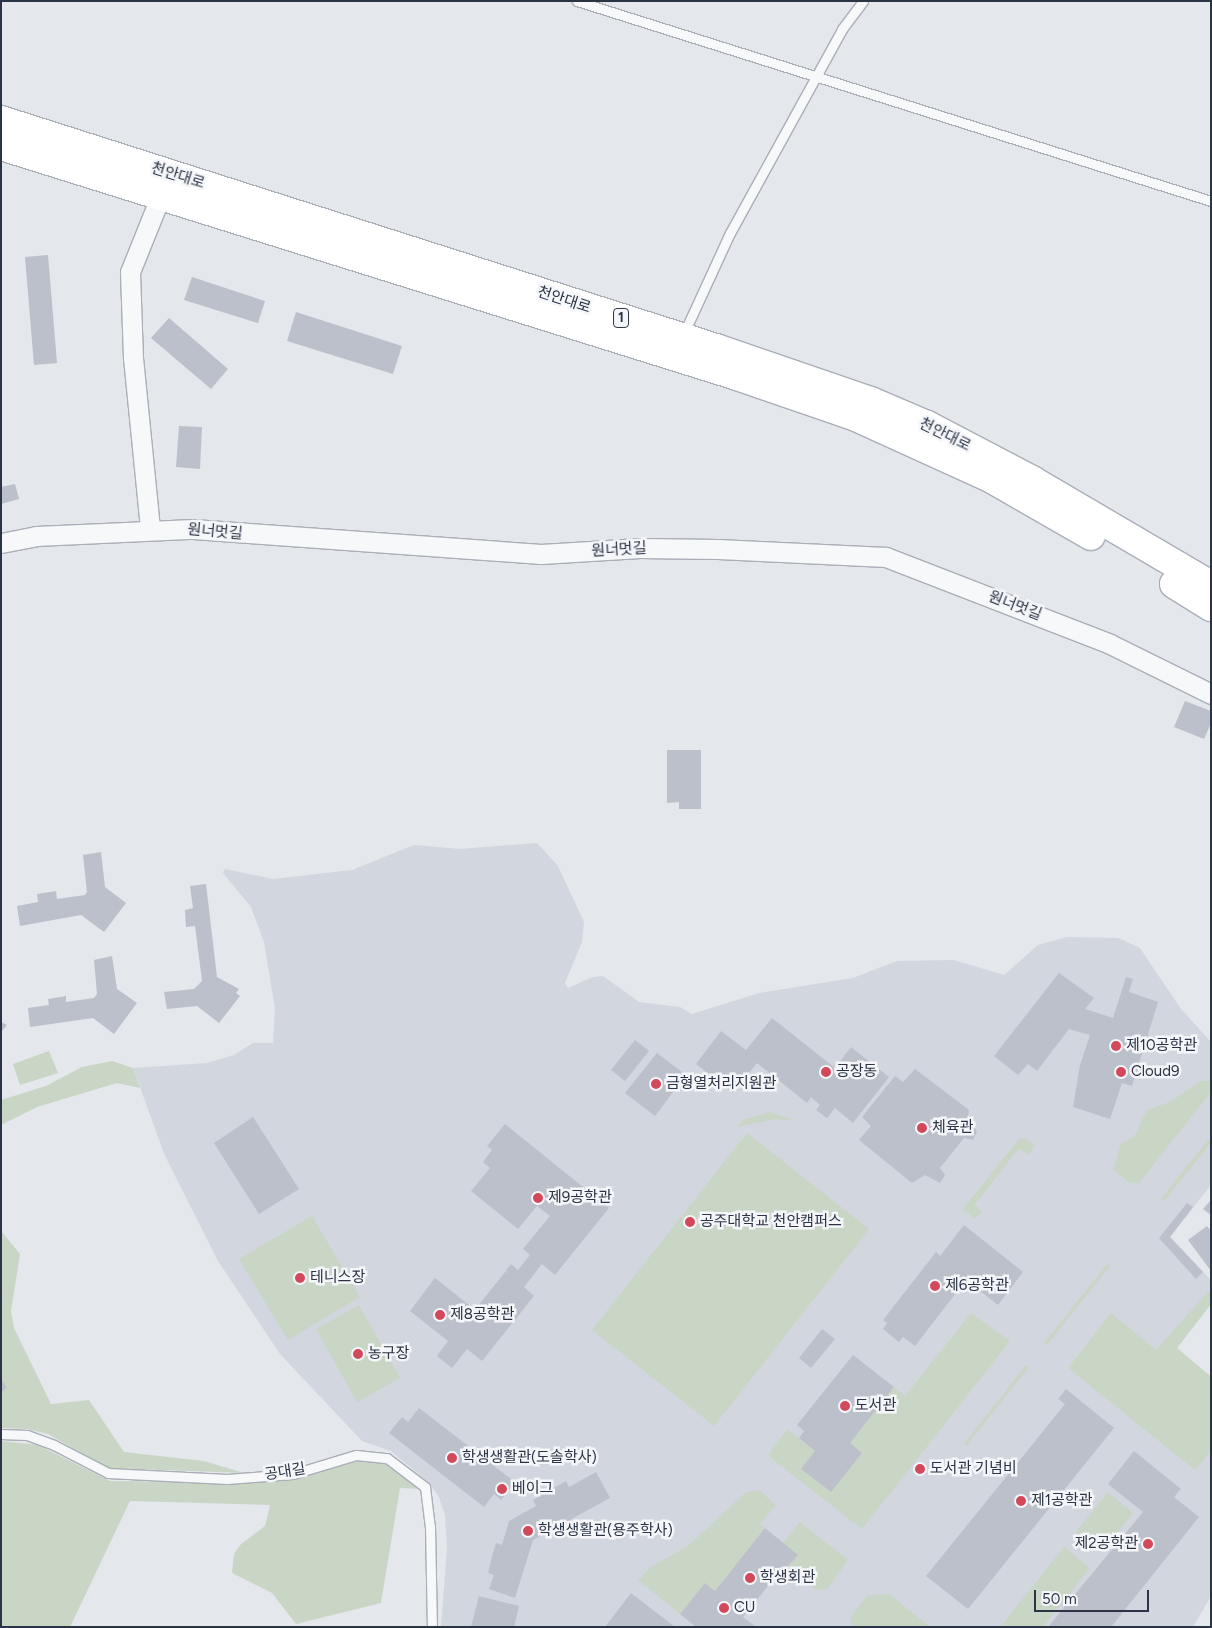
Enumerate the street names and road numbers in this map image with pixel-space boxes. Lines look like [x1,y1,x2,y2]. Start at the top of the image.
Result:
street label: 천안대로 [149,159,207,193]
street label: 천안대로 [535,283,593,317]
road number: 1 [612,306,630,330]
street label: 천안대로 [916,415,974,455]
street label: 원너멋길 [187,521,243,543]
street label: 원너멋길 [591,540,647,560]
street label: 원너멋길 [986,588,1044,624]
street label: 공대길 [263,1460,307,1484]

